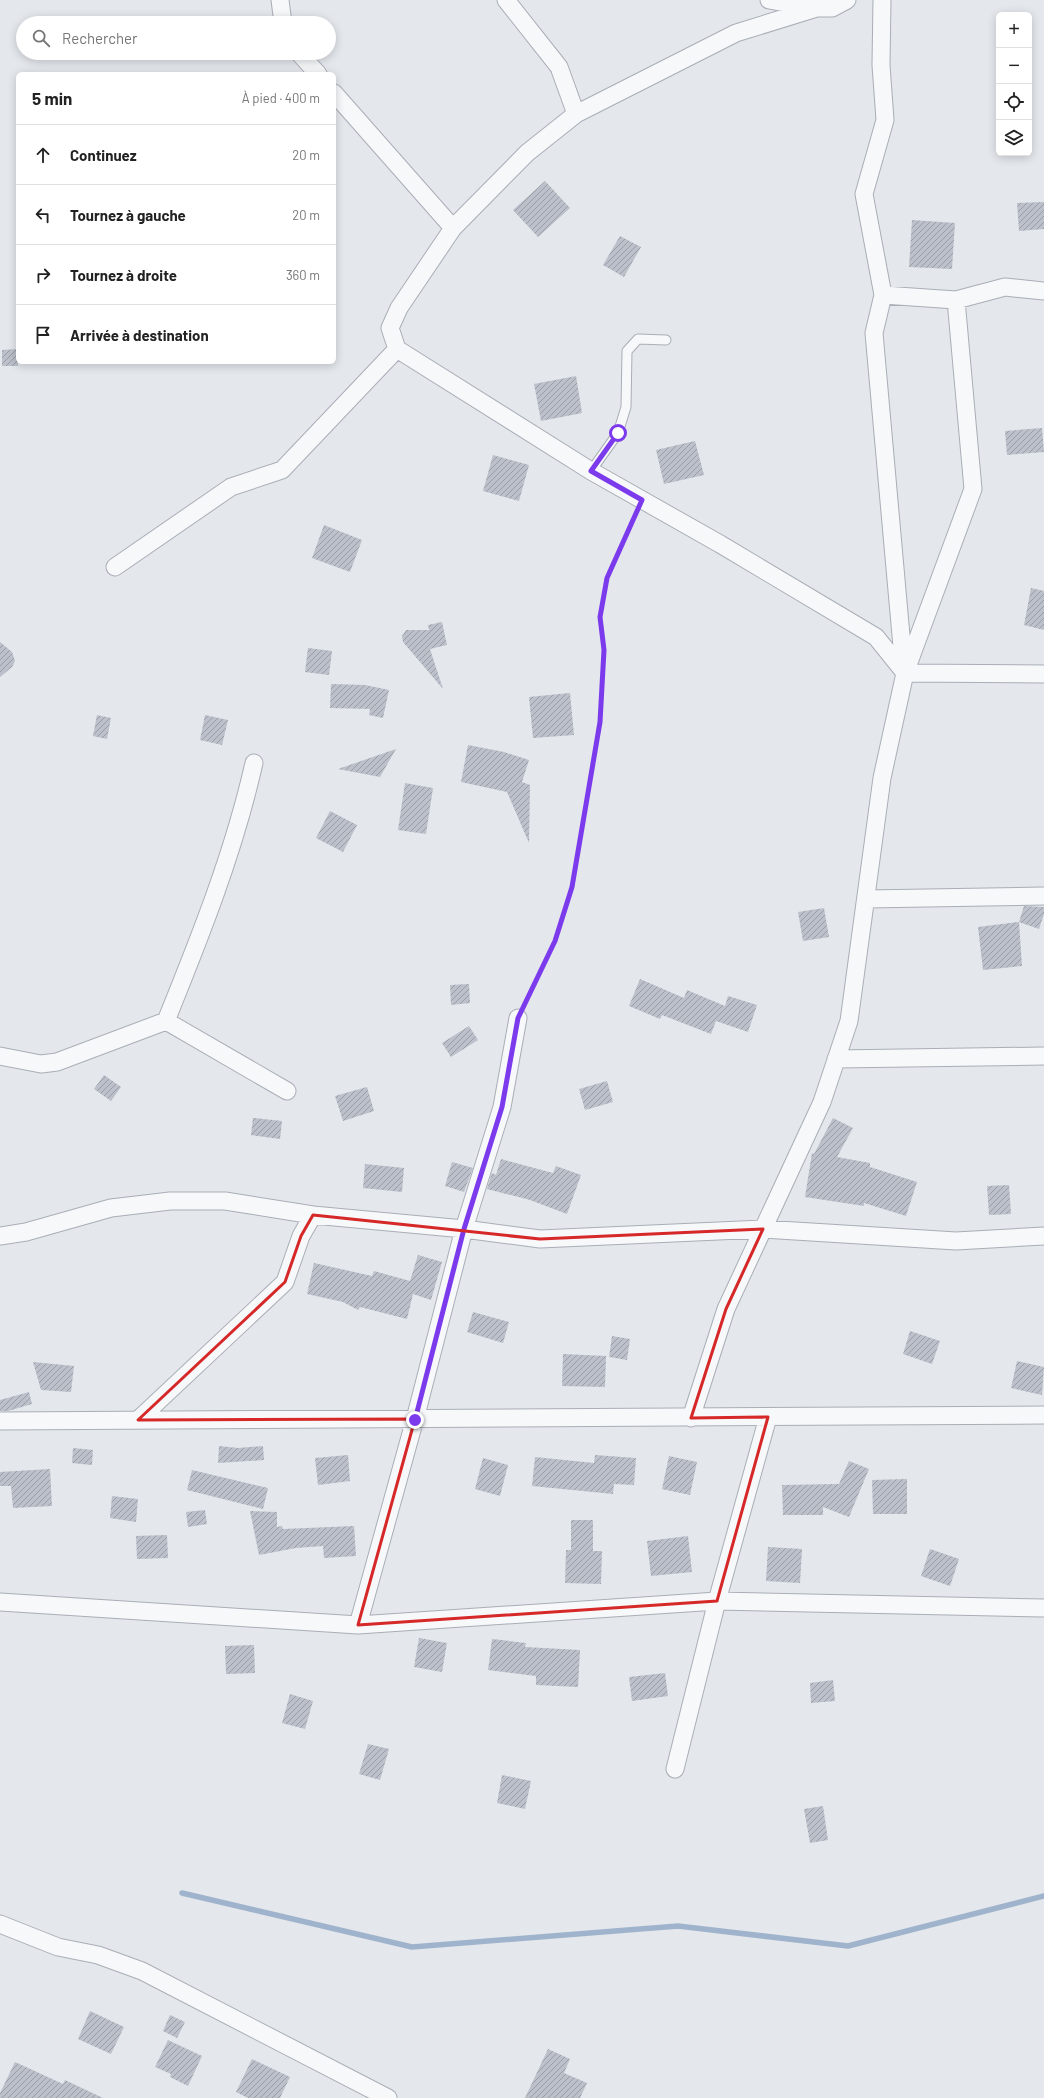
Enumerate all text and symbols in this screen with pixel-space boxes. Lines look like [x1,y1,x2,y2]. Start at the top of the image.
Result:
map controls [996,12,1032,156]
button: + [996,12,1032,48]
search box [16,16,336,60]
icon: search [30,27,52,49]
text: Rechercher [62,29,138,47]
button: − [996,48,1032,84]
button: locate [996,84,1032,120]
text: 5 min [32,88,72,108]
text: À pied · 400 m [242,90,320,106]
button: layers [996,120,1032,156]
icon: ahead [32,144,54,166]
text: Continuez [70,146,137,164]
text: 20 m [292,147,320,163]
icon: left [32,204,54,226]
text: Tournez à gauche [70,206,186,224]
text: 20 m [292,207,320,223]
icon: right [32,264,54,286]
text: Tournez à droite [70,266,177,284]
text: 360 m [286,267,320,283]
icon: arrive [32,324,54,346]
text: Arrivée à destination [70,326,209,344]
route start [609,424,627,442]
route end [406,1411,424,1429]

